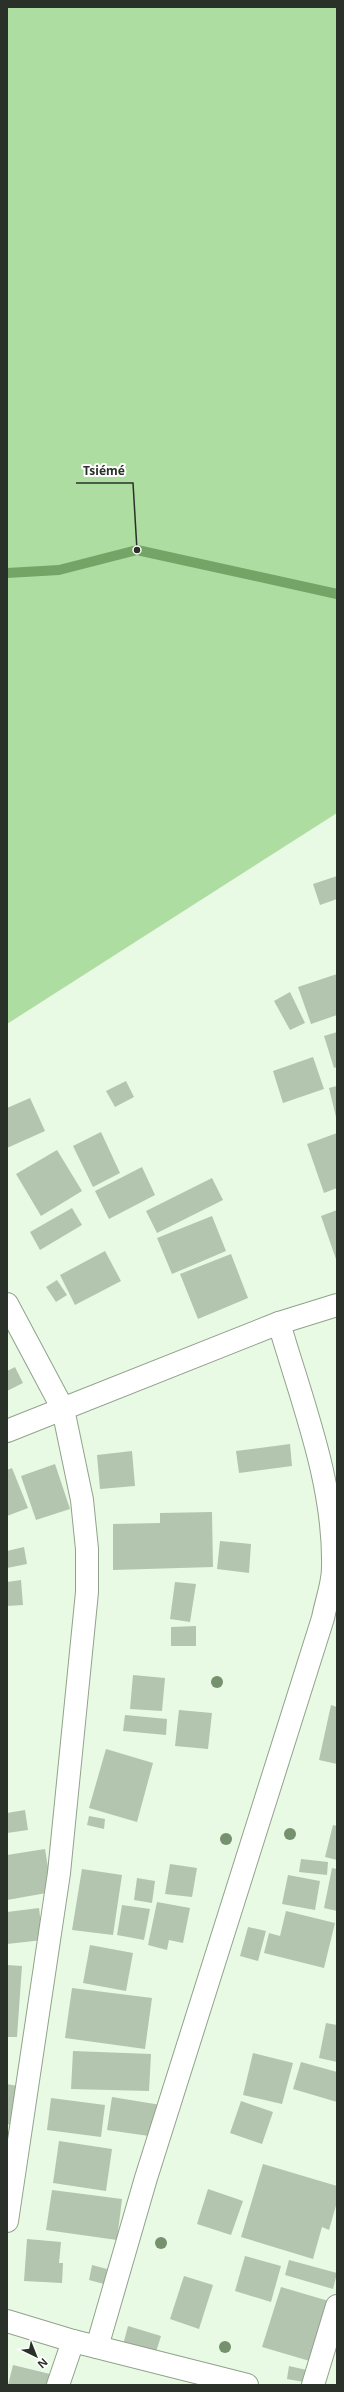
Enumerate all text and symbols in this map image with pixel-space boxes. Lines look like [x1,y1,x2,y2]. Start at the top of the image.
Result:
callout: Tsiémé [76,459,133,483]
text: Tsiémé [83,462,125,479]
north arrow [16,2336,56,2376]
text: N [35,2355,52,2372]

